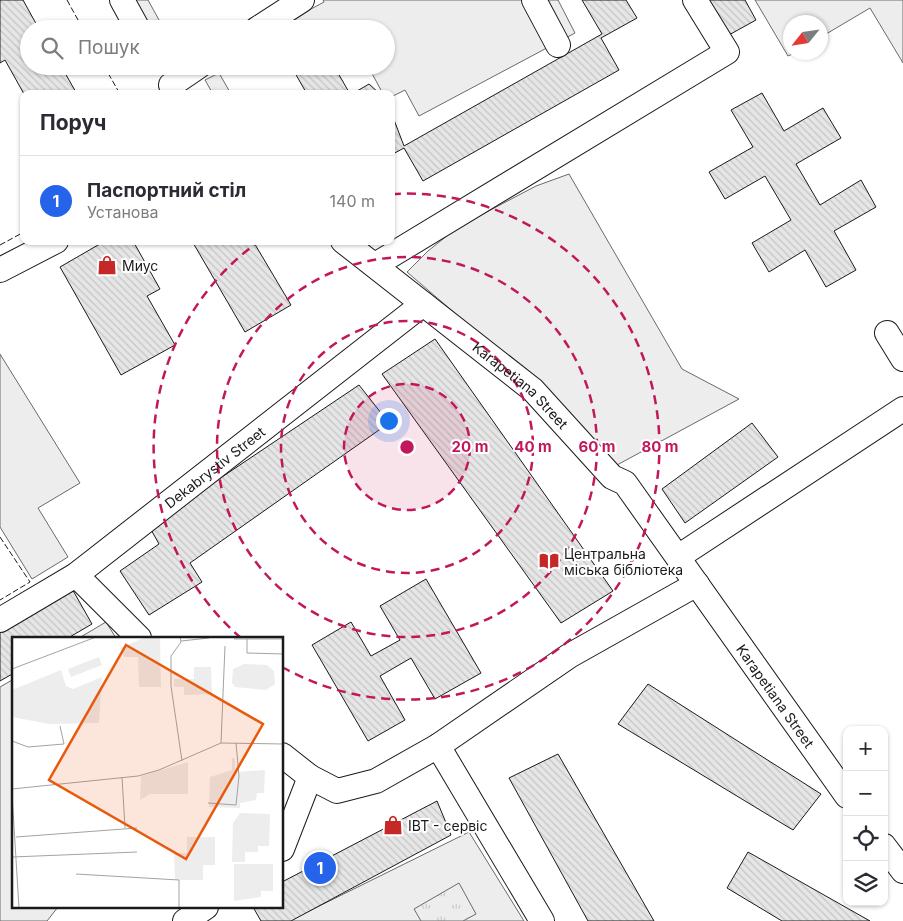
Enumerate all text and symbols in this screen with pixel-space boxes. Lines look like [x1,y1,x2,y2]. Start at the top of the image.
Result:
north arrow [783,15,828,60]
search box [20,20,395,75]
icon: search [38,34,66,62]
text: Пошук [78,36,140,59]
text: Поруч [40,110,107,135]
text: Паспортний стіл [87,179,246,202]
text: 1 [53,191,59,211]
text: 140 m [330,191,375,211]
text: Установа [87,202,158,222]
shop icon: Миус [96,254,118,276]
place label: Миус [122,257,158,274]
street label: Karapetiana Street [470,338,572,432]
your location [376,408,402,434]
street label: Dekabrystiv Street [161,422,268,511]
text: 20 m [452,437,488,456]
text: 40 m [514,437,552,456]
text: 60 m [578,437,616,456]
text: 80 m [641,437,679,456]
centre of rings [398,438,416,456]
place label: Центральна міська бібліотека [564,545,683,578]
library icon: Центральна міська бібліотека [538,550,560,572]
inset map [12,637,284,908]
street label: Karapetiana Street [733,641,818,751]
map controls [843,726,888,906]
button: + [843,726,888,771]
button: − [843,771,888,816]
shop icon: ІВТ - сервіс [382,814,404,836]
button: locate [843,816,888,861]
place label: ІВТ - сервіс [408,817,488,834]
pin: 1 [304,849,336,887]
button: layers [843,861,888,906]

